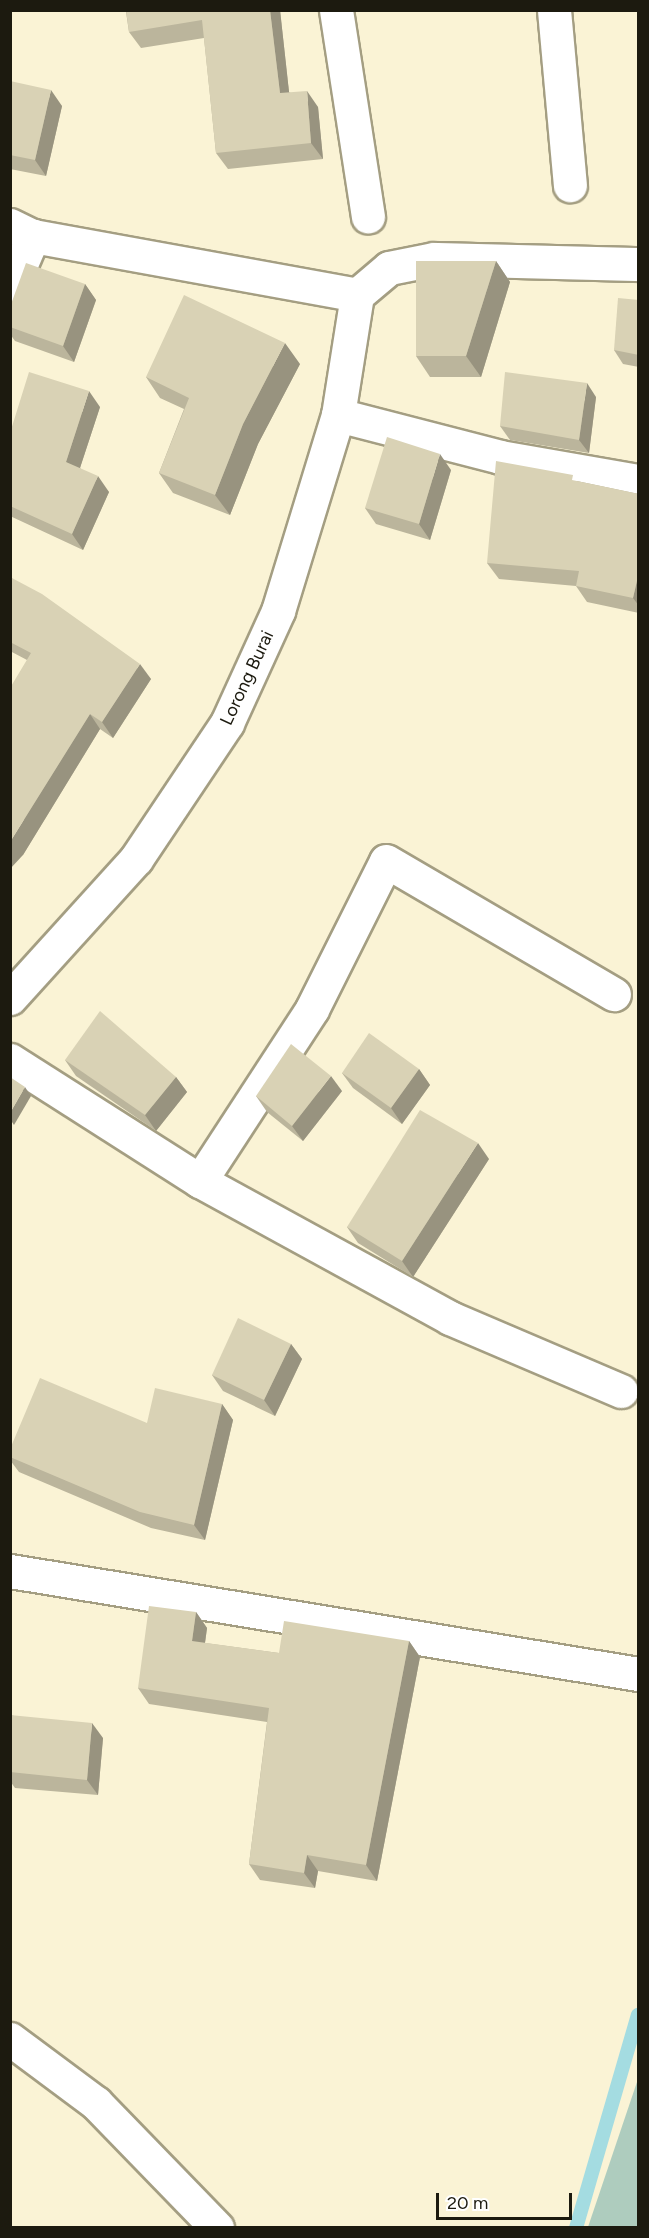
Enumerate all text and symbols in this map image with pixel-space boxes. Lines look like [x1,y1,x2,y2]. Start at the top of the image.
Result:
street label: Lorong Burai [216,627,278,729]
scale bar [439,2181,576,2219]
text: 20 m [447,2192,488,2214]

